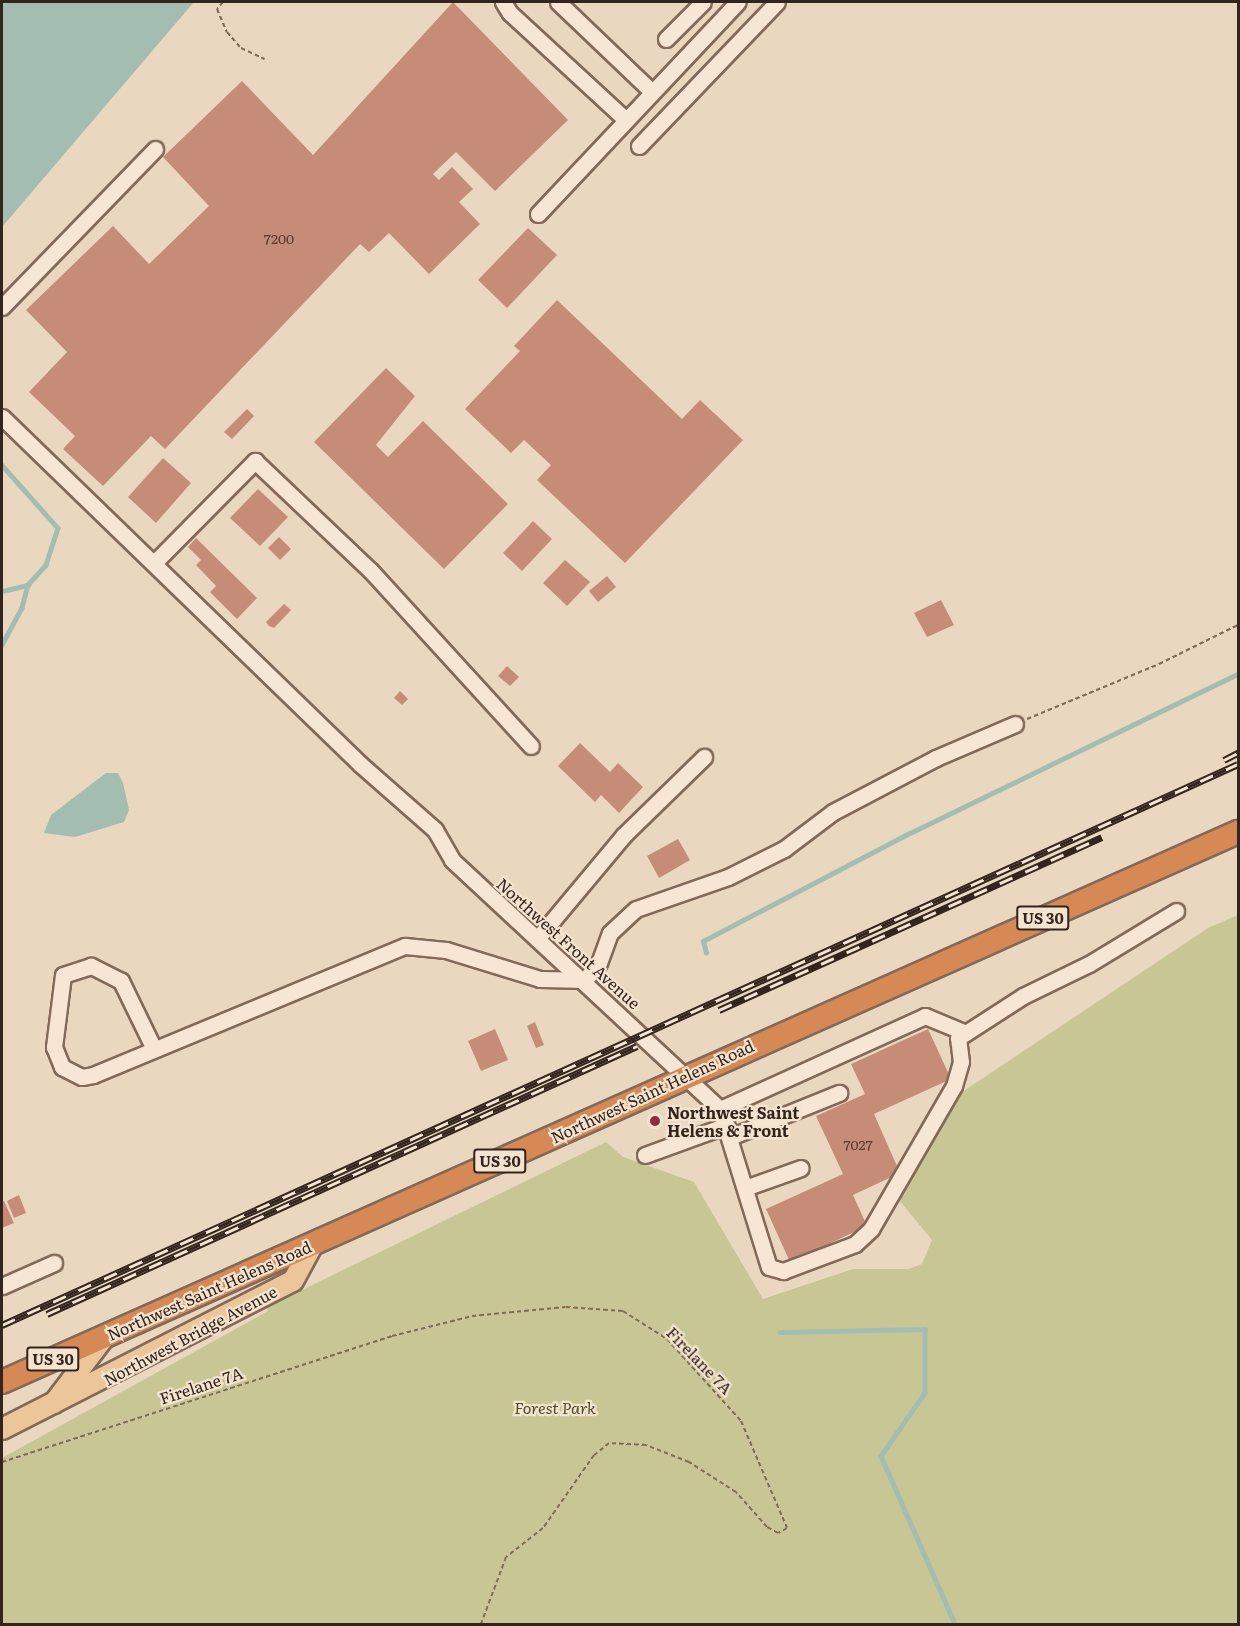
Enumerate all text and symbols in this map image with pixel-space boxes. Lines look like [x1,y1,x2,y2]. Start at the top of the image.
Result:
house number: 7200 [264,230,294,246]
street label: Northwest Front Avenue [493,874,645,1012]
road number: US 30 [1016,906,1070,930]
street label: Northwest Saint Helens Road [548,1035,756,1147]
place label: Northwest Saint Helens & Front [667,1102,799,1140]
marker: Northwest Saint Helens & Front [648,1114,662,1128]
house number: 7027 [843,1136,873,1152]
road number: US 30 [473,1149,527,1173]
street label: Northwest Saint Helens Road [104,1236,314,1344]
street label: Northwest Bridge Avenue [100,1281,280,1389]
street label: Firelane 7A [663,1322,737,1398]
road number: US 30 [26,1347,80,1371]
street label: Firelane 7A [157,1363,245,1407]
park label: Forest Park [514,1397,596,1417]

